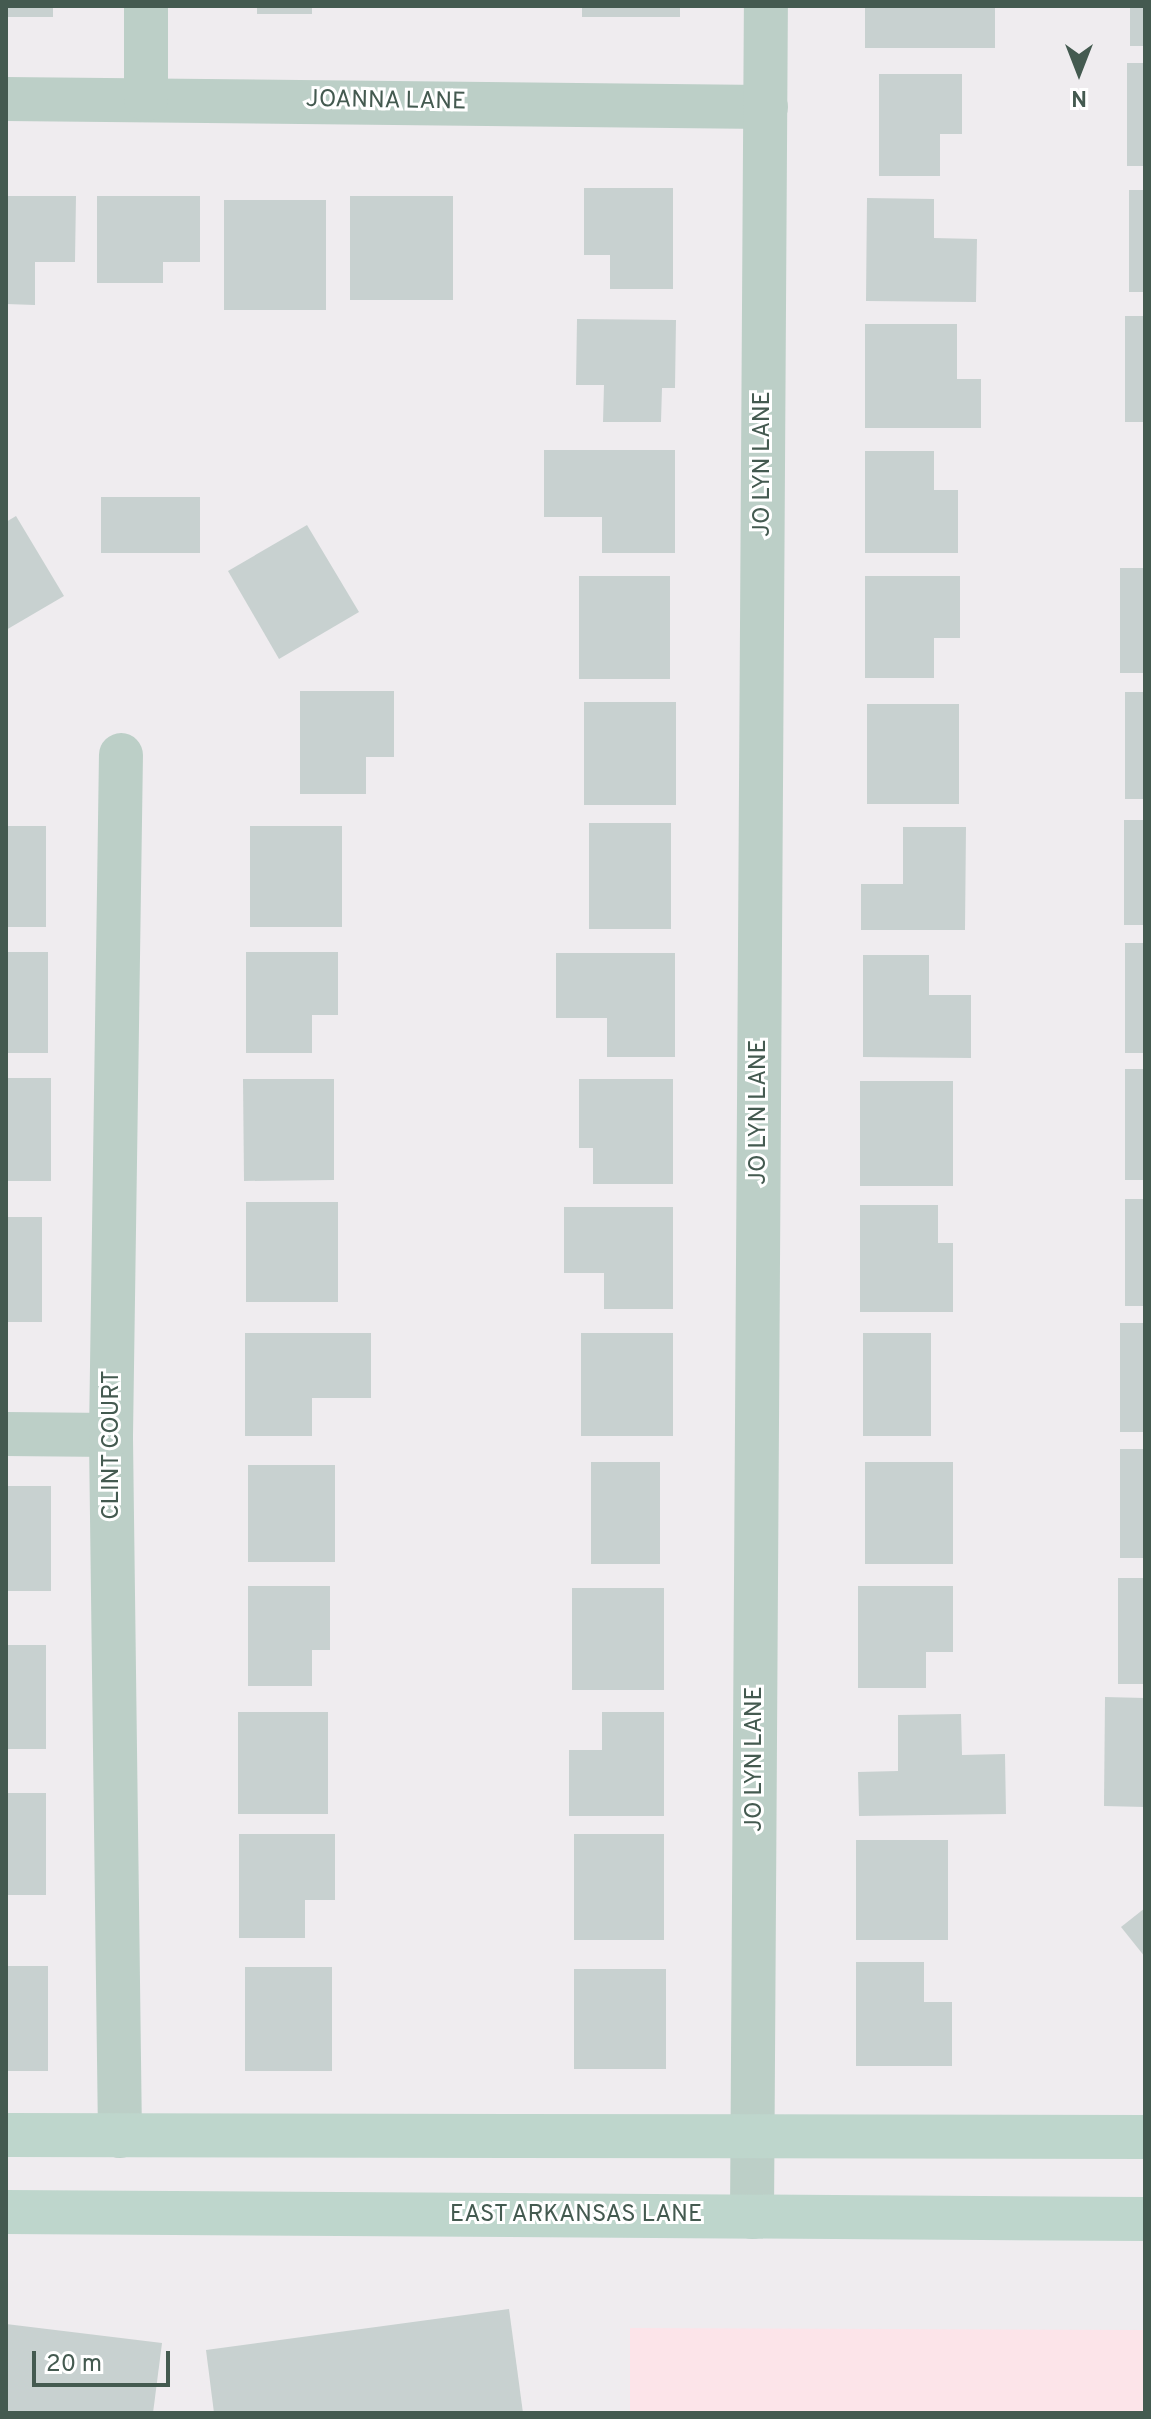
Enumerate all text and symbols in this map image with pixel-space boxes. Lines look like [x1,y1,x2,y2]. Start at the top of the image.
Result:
north arrow [1039,32,1119,112]
text: N [1071,83,1087,110]
street label: JOANNA LANE [305,86,467,118]
street label: JO LYN LANE [750,391,778,537]
street label: JO LYN LANE [746,1039,774,1185]
street label: CLINT COURT [99,1370,127,1520]
street label: JO LYN LANE [742,1686,770,1832]
street label: EAST ARKANSAS LANE [449,2202,703,2230]
scale bar [36,2335,174,2385]
text: 20 m [46,2350,102,2380]

